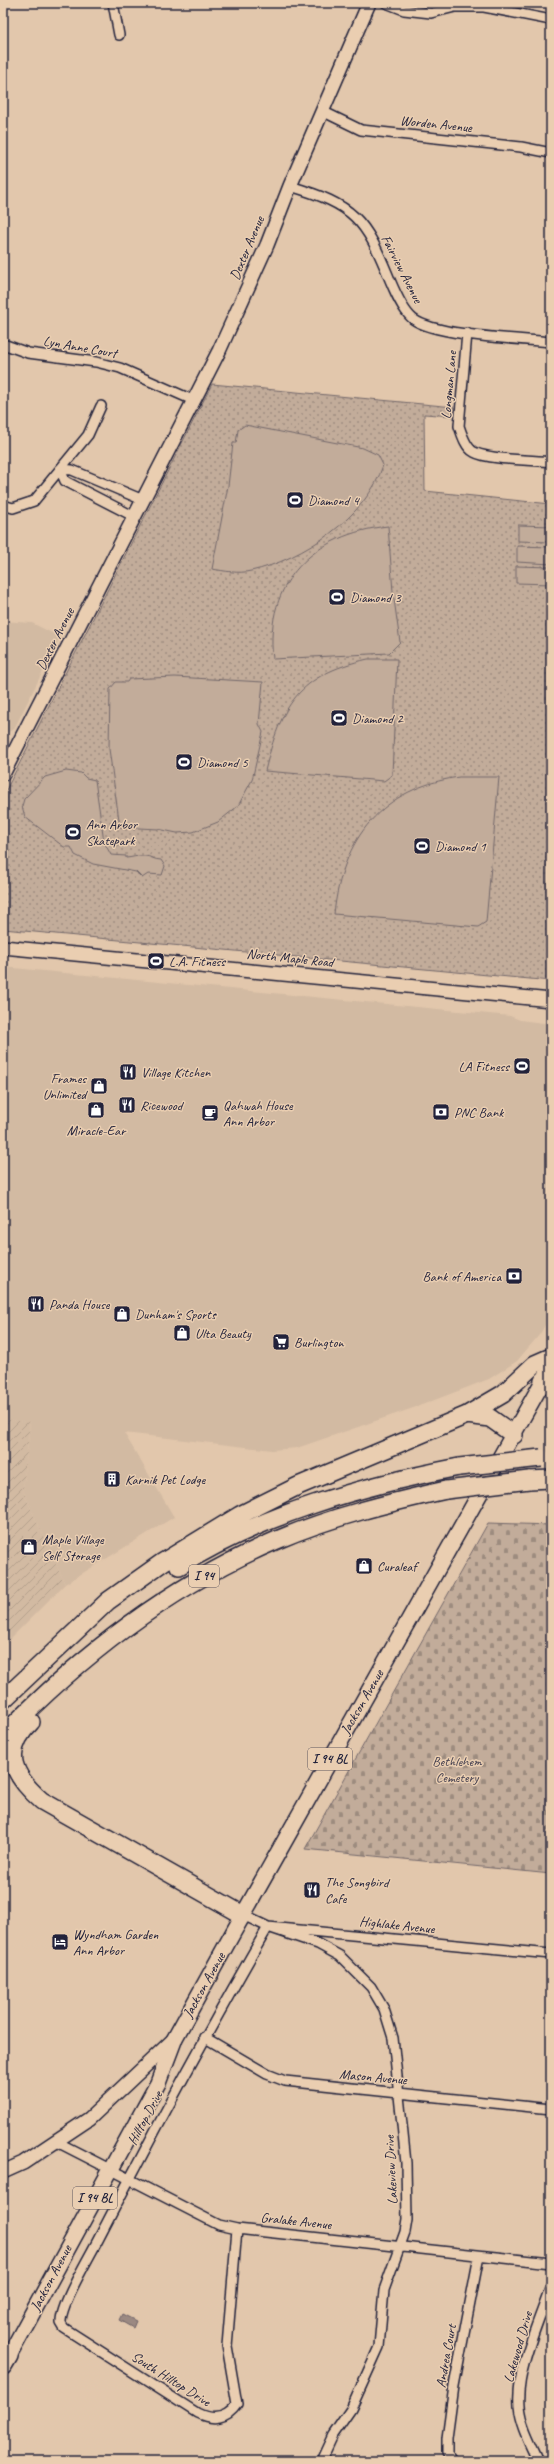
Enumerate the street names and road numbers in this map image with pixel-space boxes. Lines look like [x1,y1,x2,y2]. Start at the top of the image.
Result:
street label: Worden Avenue [399,112,474,136]
street label: Dexter Avenue [226,212,269,282]
street label: Fairview Avenue [378,232,427,307]
street label: Lyn Anne Court [42,332,120,362]
street label: Longman Lane [438,349,461,420]
street label: Dexter Avenue [32,604,79,673]
street label: North Maple Road [246,945,337,971]
road number: I 94 [189,1565,219,1587]
street label: Jackson Avenue [336,1665,388,1738]
road number: I 94 BL [308,1748,352,1770]
street label: Highlake Avenue [359,1913,437,1938]
street label: Jackson Avenue [179,1948,230,2021]
street label: Mason Avenue [339,2066,409,2089]
street label: Hilltop Drive [124,2087,167,2148]
street label: Lakeview Drive [381,2134,401,2205]
road number: I 94 BL [73,2187,117,2209]
street label: Gralake Avenue [260,2209,334,2233]
street label: Jackson Avenue [26,2241,76,2315]
street label: Lakewood Drive [500,2308,537,2384]
street label: Andrea Court [432,2322,460,2389]
street label: South Hilltop Drive [128,2348,215,2411]

